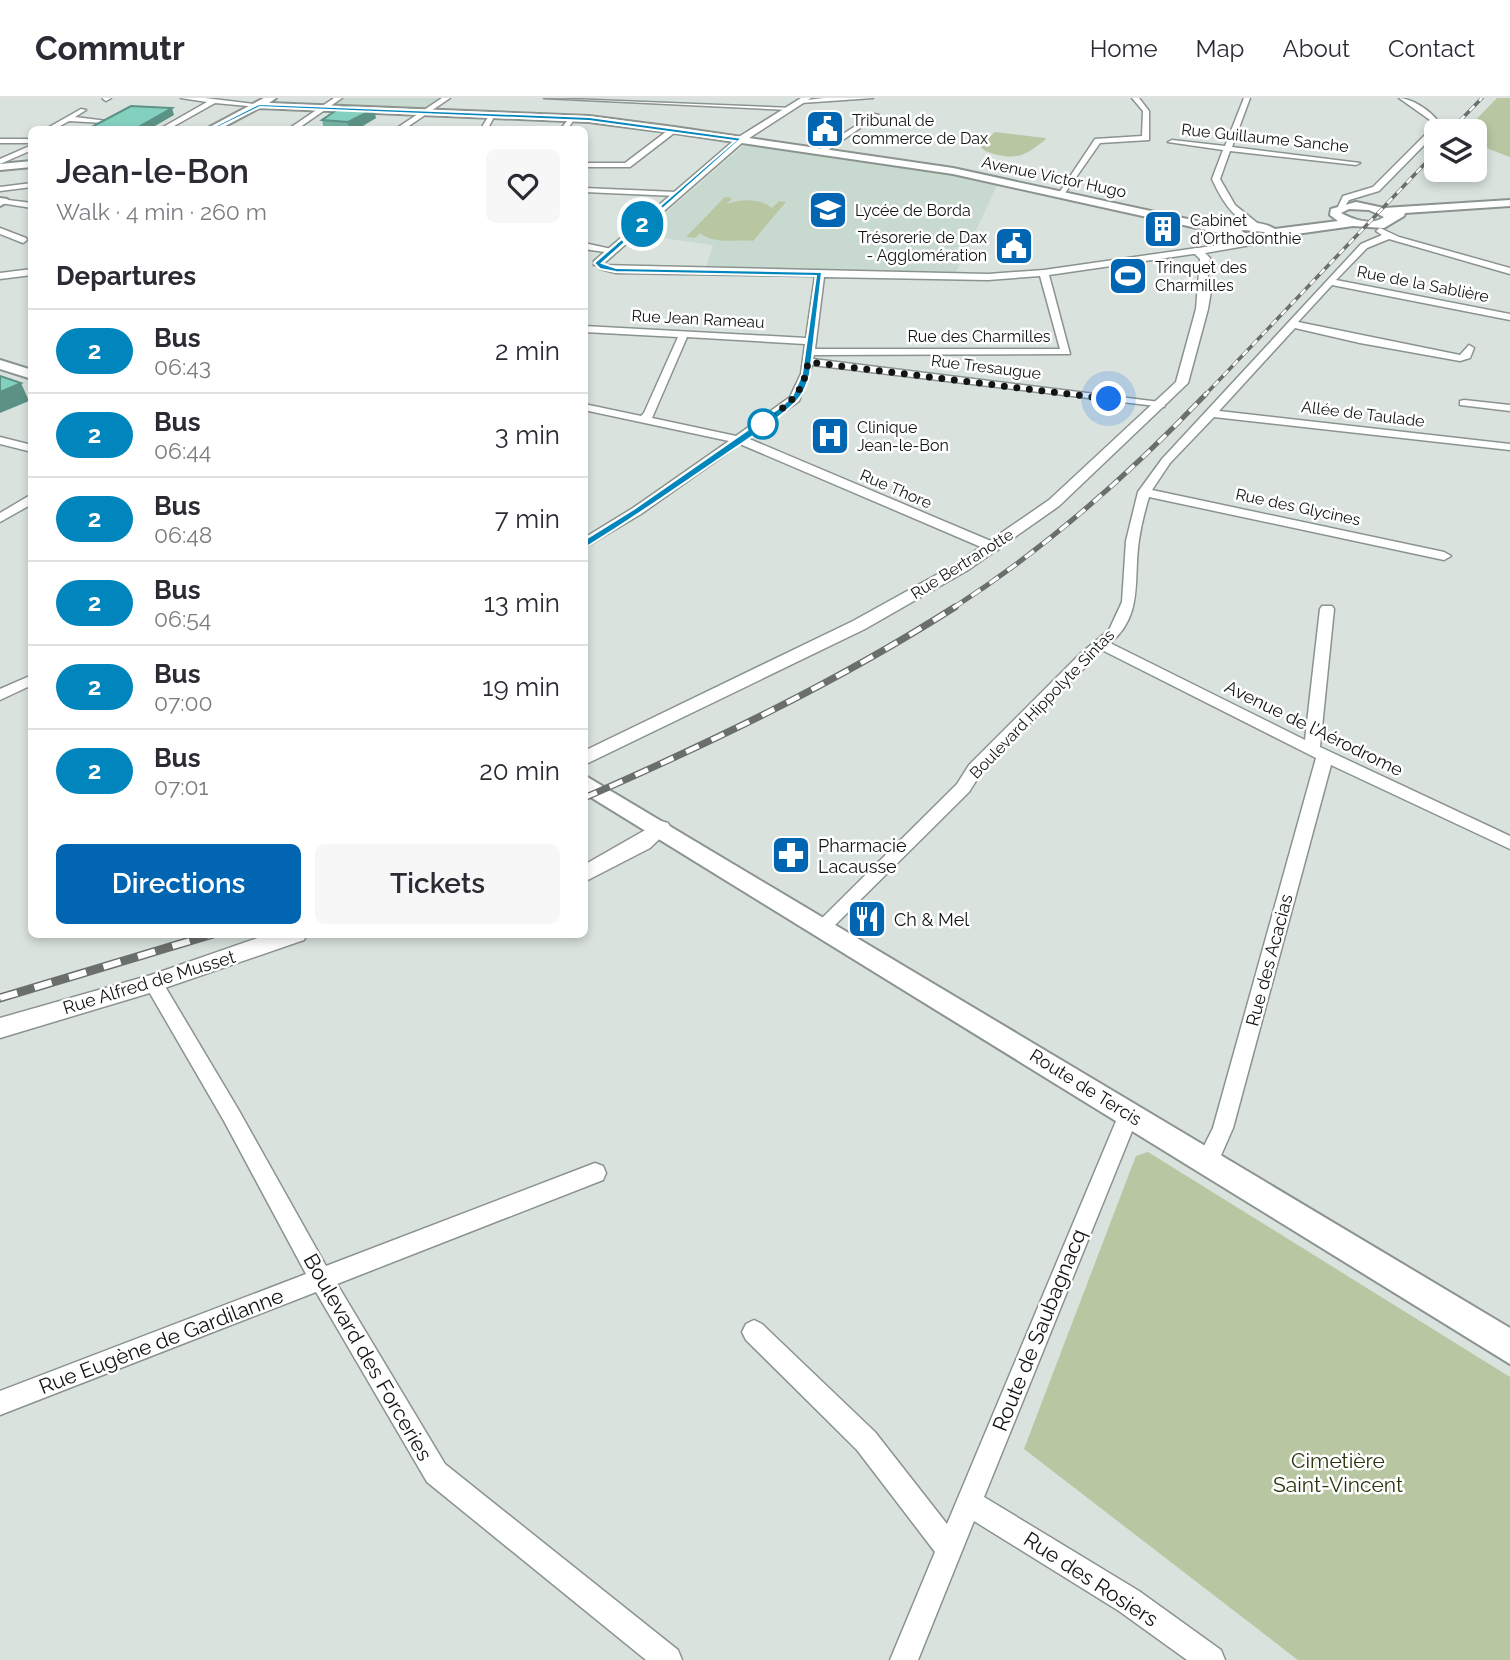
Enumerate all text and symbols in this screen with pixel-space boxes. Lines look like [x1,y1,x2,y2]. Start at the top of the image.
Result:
text: Commutr [35,29,185,68]
text: Home [1090,34,1158,63]
text: Map [1196,34,1244,63]
text: About [1282,34,1350,63]
text: Contact [1388,34,1475,63]
public building icon: Tribunal de commerce de Dax [804,108,846,150]
place label: Tribunal de commerce de Dax [852,111,988,148]
map controls [1424,119,1487,182]
button: layers [1424,119,1487,182]
street label: Rue Guillaume Sanche [1180,120,1350,156]
button: heart [486,149,560,223]
text: Jean-le-Bon [56,152,249,191]
street label: Avenue Victor Hugo [980,152,1128,202]
school or university icon: Lycée de Borda [807,189,849,231]
text: Walk · 4 min · 260 m [56,198,267,225]
line badge: 2 [619,201,665,247]
place label: Lycée de Borda [855,201,971,220]
building icon: Cabinet d'Orthodonthie [1142,208,1184,250]
text: 2 [635,209,649,238]
place label: Cabinet d'Orthodonthie [1190,211,1301,248]
public building icon: Trésorerie de Dax - Agglomération [993,225,1035,267]
place label: Trésorerie de Dax - Agglomération [858,228,987,265]
sports icon: Trinquet des Charmilles [1107,255,1149,297]
place label: Trinquet des Charmilles [1155,258,1247,295]
text: Departures [56,261,196,291]
street label: Rue de la Sablière [1355,262,1491,306]
street label: Rue Jean Rameau [631,306,765,332]
text: Bus [154,323,201,353]
street label: Rue des Charmilles [907,327,1051,346]
text: 2 [88,336,101,365]
text: 2 min [495,336,560,366]
street label: Rue Tresaugue [930,351,1042,383]
text: 06:43 [154,353,211,380]
your location [1091,381,1126,416]
street label: Allée de Taulade [1300,397,1426,431]
text: Bus [154,407,201,437]
unlabelled marker [748,409,778,439]
hospital icon: Clinique Jean-le-Bon [809,415,851,457]
place label: Clinique Jean-le-Bon [857,418,949,455]
text: 2 [88,420,101,449]
text: 3 min [495,420,560,450]
text: 06:44 [154,437,211,464]
street label: Rue Thore [857,465,935,513]
street label: Rue des Glycines [1234,484,1362,530]
text: Bus [154,491,201,521]
text: 2 [88,504,101,533]
text: 7 min [495,504,560,534]
text: 06:48 [154,521,212,548]
street label: Rue Bertranotte [907,525,1017,603]
text: Bus [154,575,201,605]
text: 2 [88,588,101,617]
text: 13 min [484,588,560,618]
text: 06:54 [154,605,211,632]
street label: Boulevard Hippolyte Sintas [966,625,1118,783]
text: Bus [154,659,201,689]
text: 2 [88,672,101,701]
text: 19 min [482,672,560,702]
street label: Avenue de l'Aérodrome [1222,676,1407,780]
text: 07:00 [154,689,213,716]
text: Bus [154,743,201,773]
text: 2 [88,756,101,785]
text: 20 min [479,756,560,786]
text: 07:01 [154,773,208,800]
pharmacy icon: Pharmacie Lacausse [770,834,812,876]
place label: Pharmacie Lacausse [818,835,907,877]
button: Directions [56,844,301,924]
button: Tickets [315,844,560,924]
street label: Rue des Acacias [1241,891,1297,1028]
restaurant icon: Ch & Mel [846,898,888,940]
place label: Ch & Mel [894,909,969,930]
street label: Rue Alfred de Musset [60,946,238,1018]
street label: Route de Tercis [1026,1044,1146,1130]
street label: Route de Saubagnacq [987,1225,1091,1435]
street label: Boulevard des Forceries [298,1249,438,1465]
street label: Rue Eugène de Gardilanne [35,1283,287,1399]
park label: Cimetière Saint-Vincent [1273,1448,1403,1497]
street label: Rue des Rosiers [1019,1526,1163,1632]

